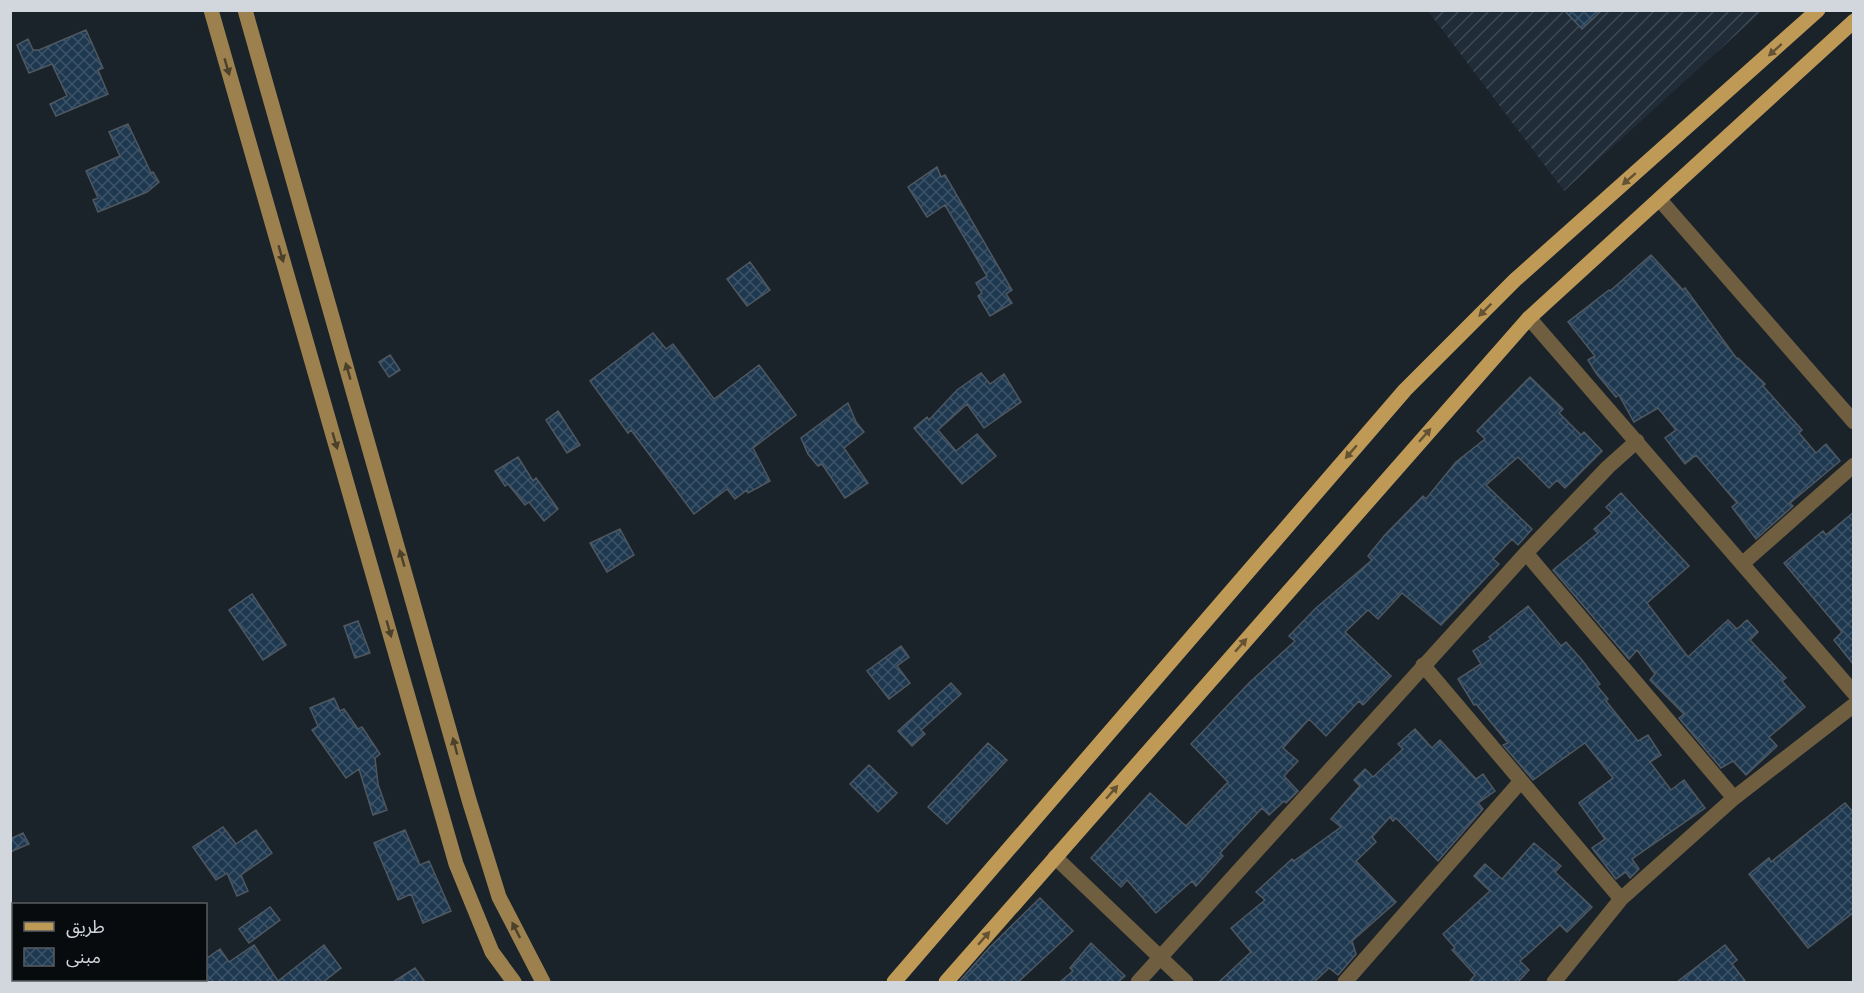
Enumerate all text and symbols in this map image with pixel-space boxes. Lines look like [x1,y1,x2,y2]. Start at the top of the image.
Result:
one-way arrow [1767,43,1782,57]
one-way arrow [223,58,232,76]
one-way arrow [1622,172,1637,185]
one-way arrow [277,245,286,263]
one-way arrow [1478,303,1492,317]
one-way arrow [343,362,352,380]
one-way arrow [1418,428,1431,443]
one-way arrow [331,433,340,451]
one-way arrow [1345,444,1358,459]
one-way arrow [396,549,406,567]
one-way arrow [385,620,394,638]
one-way arrow [1234,638,1247,653]
one-way arrow [449,737,459,755]
one-way arrow [1106,784,1119,800]
legend [12,903,207,981]
text: طريق [66,916,105,938]
one-way arrow [511,922,521,939]
one-way arrow [977,931,991,946]
text: مبنى [66,946,101,968]

